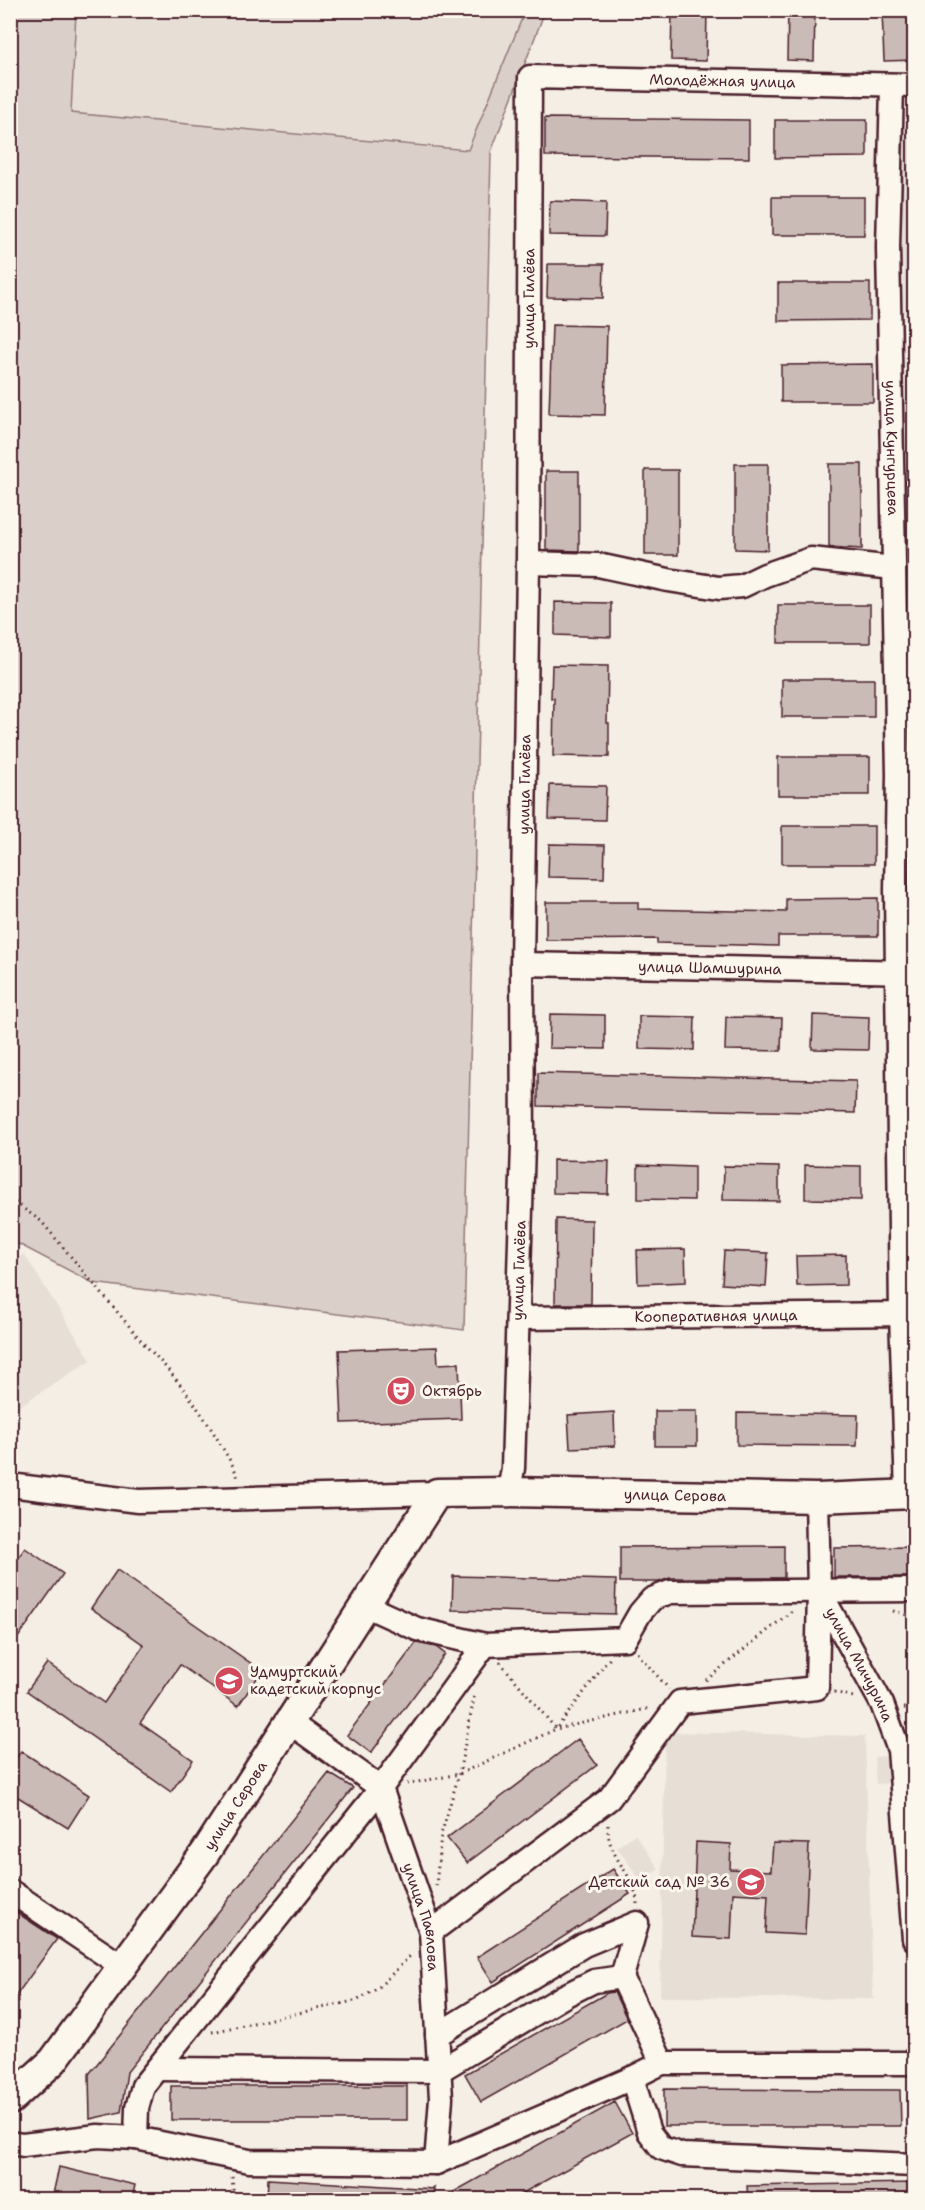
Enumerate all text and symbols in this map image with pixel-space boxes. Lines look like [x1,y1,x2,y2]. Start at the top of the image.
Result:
street label: Молодёжная улица [649,69,796,93]
street label: улица Гилёва [519,248,539,349]
street label: улица Кунгурцева [881,380,903,516]
street label: улица Гилёва [514,733,535,835]
street label: улица Шамшурина [638,956,783,979]
street label: улица Гилёва [508,1219,531,1321]
street label: Кооперативная улица [634,1305,798,1327]
theatre icon: Октябрь [385,1375,417,1407]
place label: Октябрь [422,1381,482,1401]
street label: улица Серова [624,1484,727,1506]
street label: улица Мичурина [820,1604,898,1725]
place label: Удмуртский кадетский корпус [250,1662,381,1699]
school or university icon: Удмуртский кадетский корпус [213,1665,245,1697]
street label: улица Серова [199,1757,272,1854]
street label: улица Павлова [398,1860,443,1973]
school or university icon: Детский сад № 36 [735,1866,767,1898]
place label: Детский сад № 36 [589,1872,730,1892]

